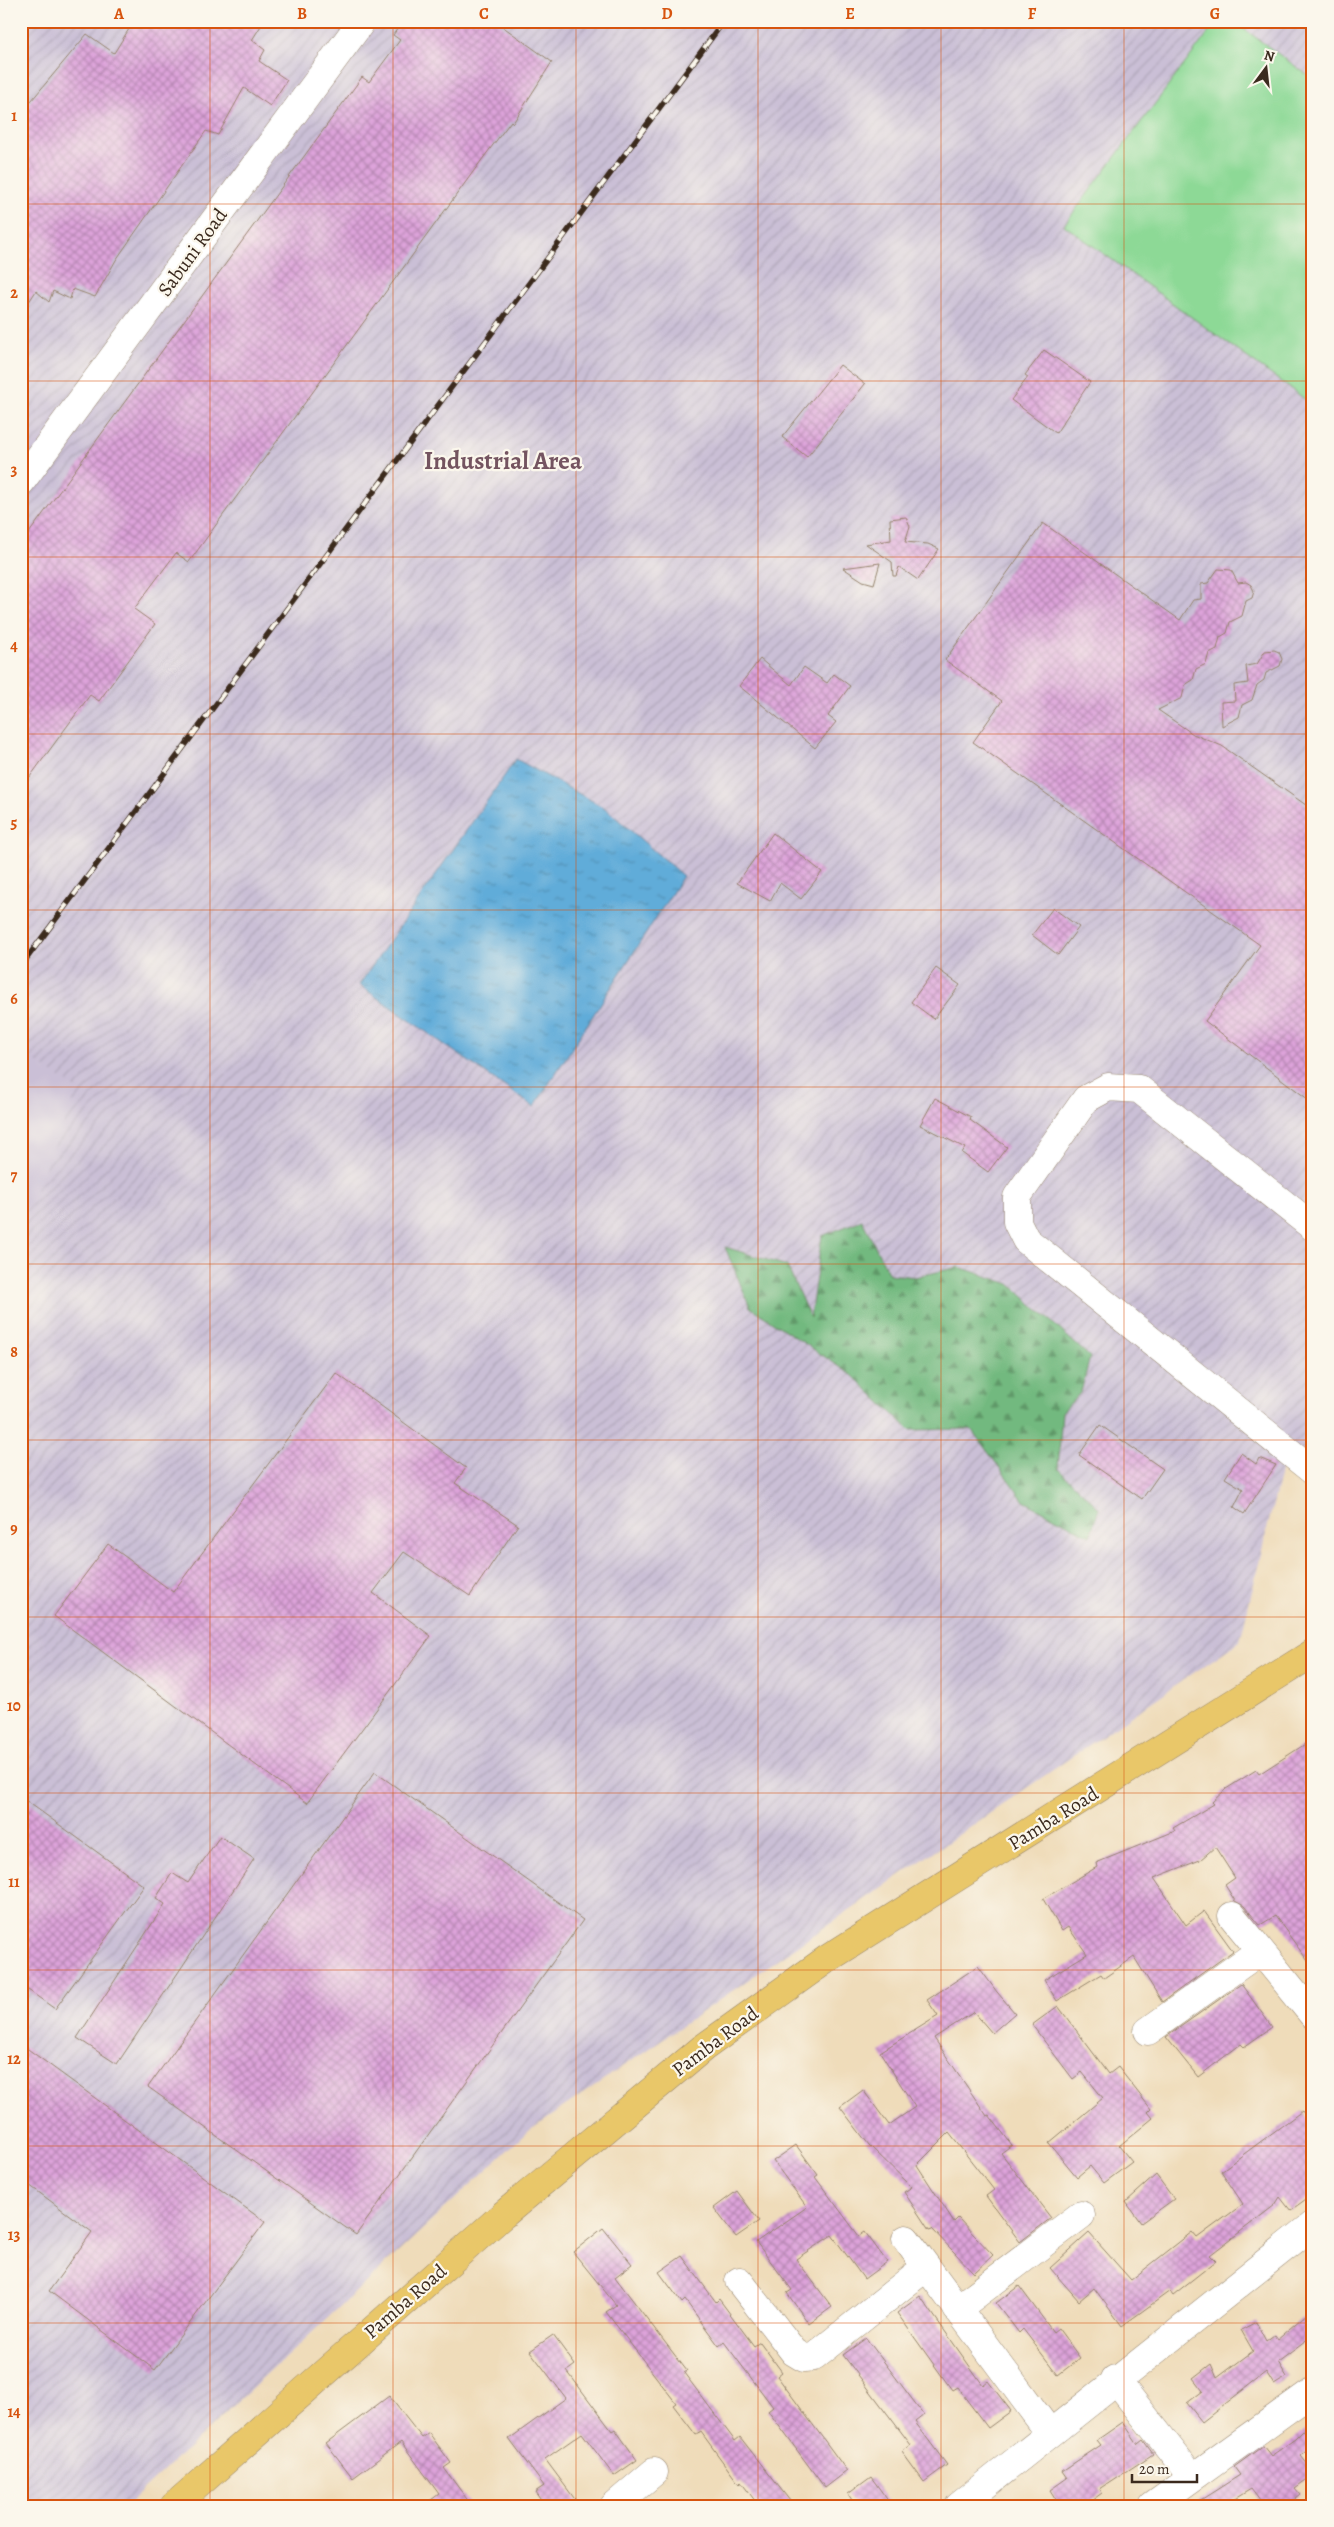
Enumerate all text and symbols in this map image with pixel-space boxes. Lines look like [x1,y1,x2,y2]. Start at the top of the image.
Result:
text: A [113,3,125,25]
text: B [297,3,307,25]
text: C [479,3,489,25]
text: D [661,3,673,25]
text: E [845,3,855,25]
text: F [1028,3,1037,25]
text: G [1210,3,1220,25]
north arrow [1242,42,1292,92]
text: N [1262,45,1277,66]
text: 1 [11,105,17,127]
street label: Sabuni Road [151,203,234,302]
text: 2 [10,282,18,304]
district label: Industrial Area [424,444,582,478]
text: 3 [11,459,18,481]
text: 4 [10,635,18,657]
text: 5 [11,812,18,834]
text: 6 [10,988,18,1010]
text: 7 [11,1165,18,1187]
text: 8 [10,1341,18,1363]
text: 9 [10,1518,18,1540]
text: 10 [7,1695,21,1717]
street label: Pamba Road [1003,1780,1104,1857]
text: 11 [8,1871,20,1893]
street label: Pamba Road [667,2000,764,2083]
text: 12 [7,2048,21,2070]
text: 13 [8,2224,20,2246]
street label: Pamba Road [358,2258,453,2345]
text: 14 [7,2401,21,2423]
scale bar [1132,2452,1196,2484]
text: 20 m [1139,2459,1170,2479]

